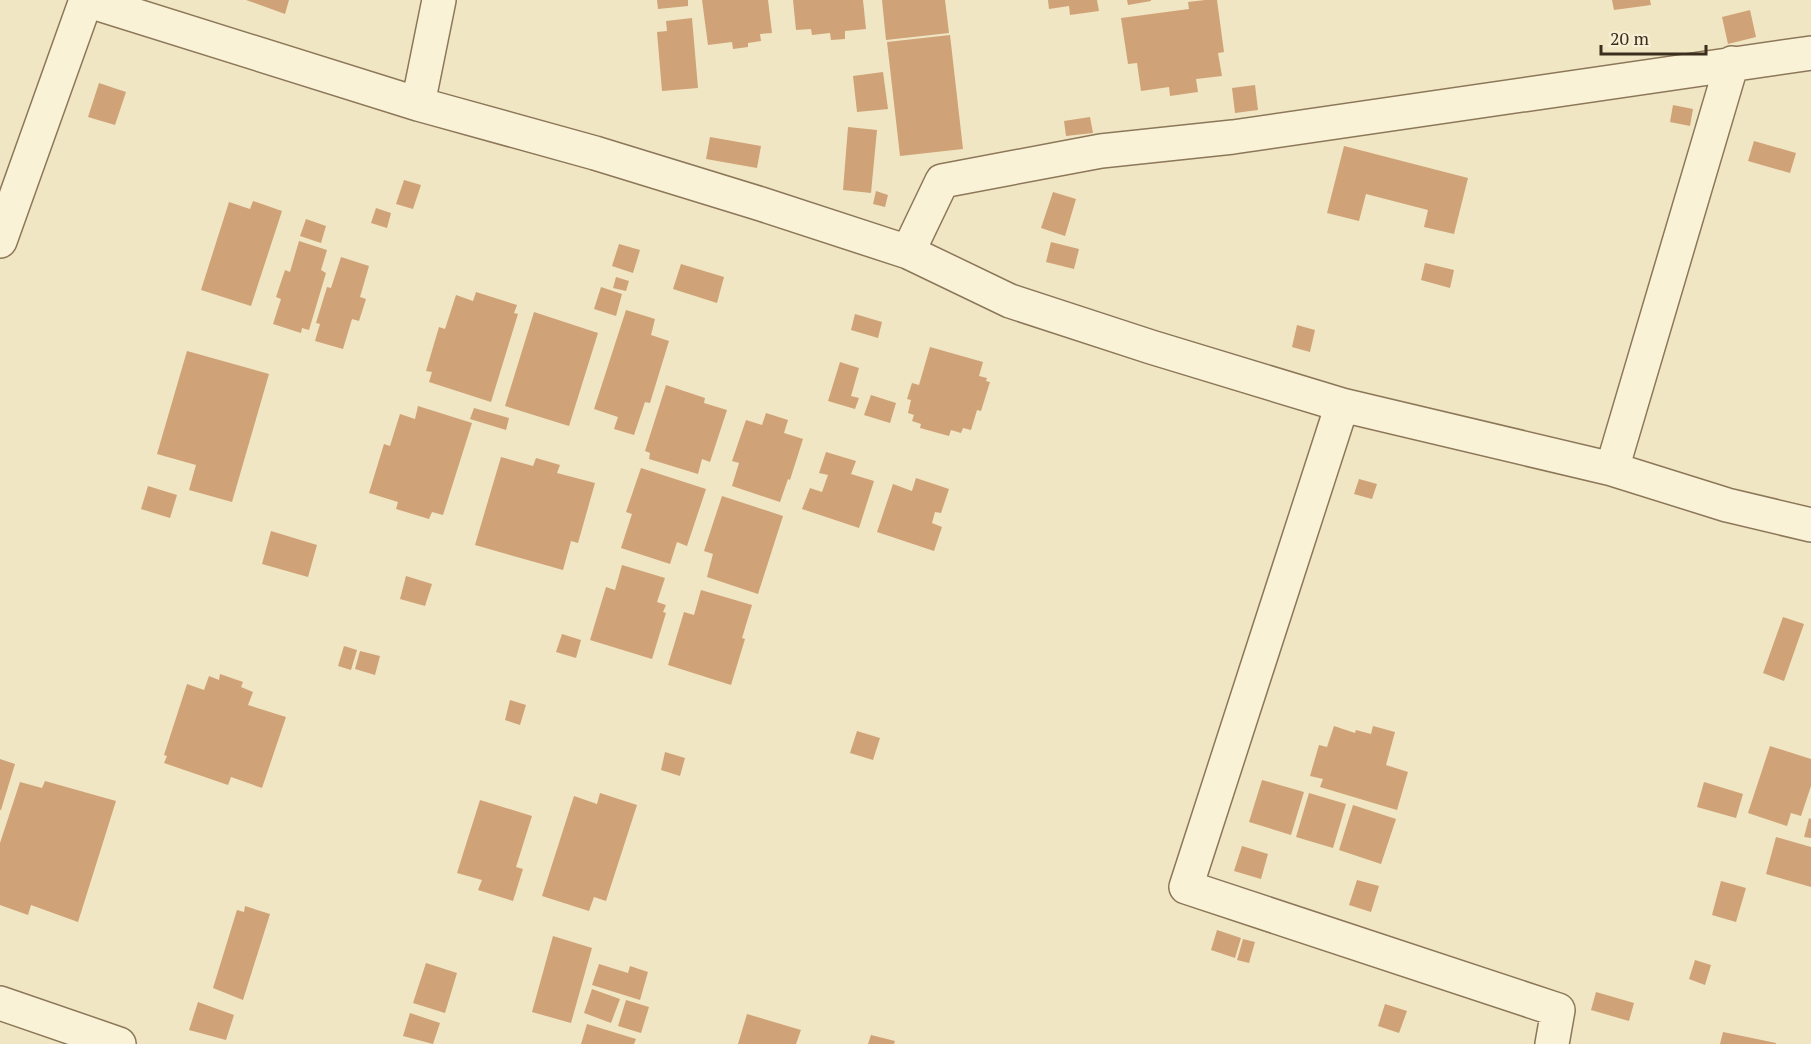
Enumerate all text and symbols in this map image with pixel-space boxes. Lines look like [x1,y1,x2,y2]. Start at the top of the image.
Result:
scale bar [1601,18,1706,56]
text: 20 m [1610,26,1650,50]

